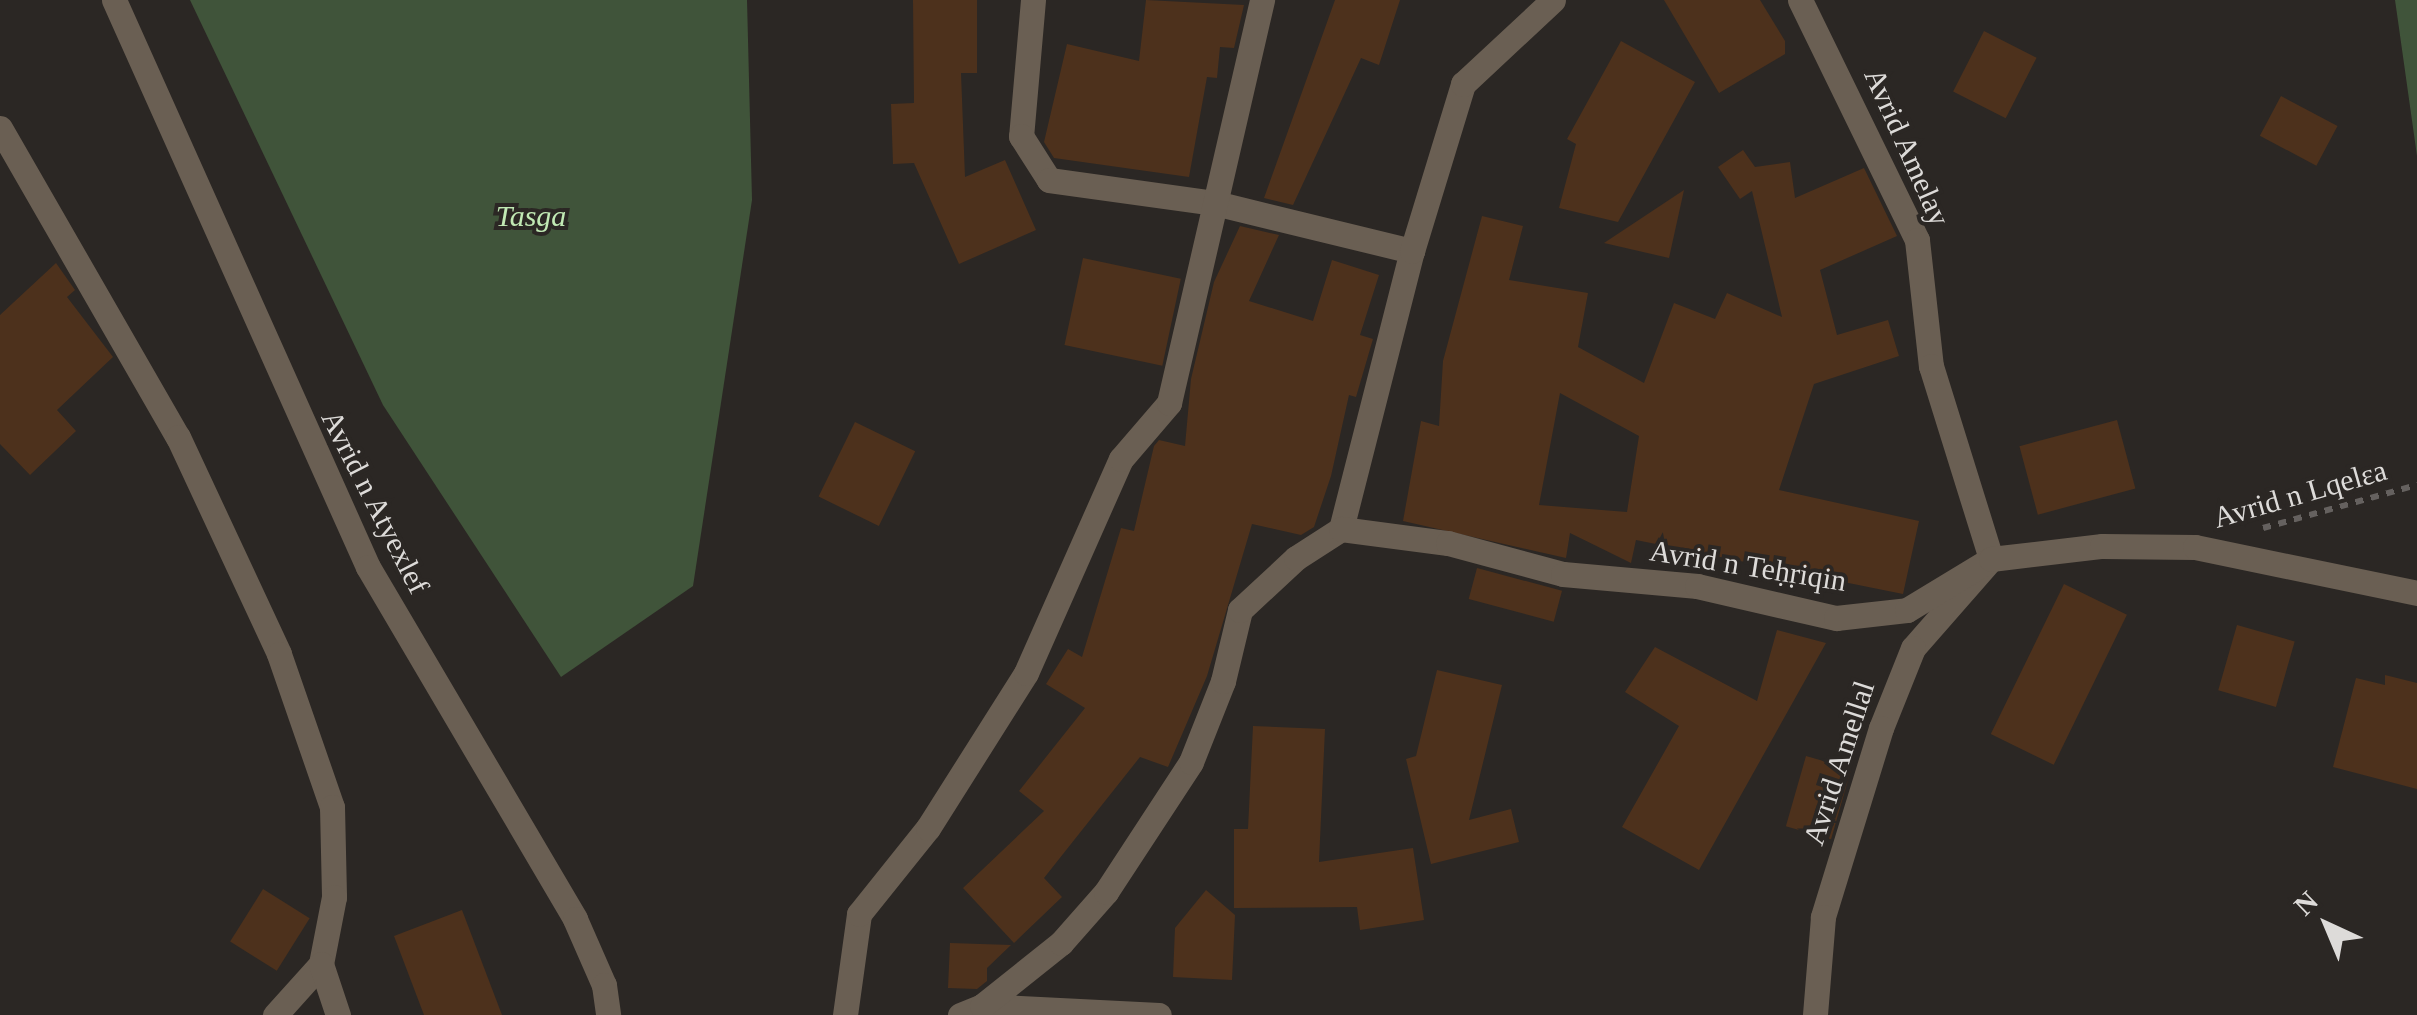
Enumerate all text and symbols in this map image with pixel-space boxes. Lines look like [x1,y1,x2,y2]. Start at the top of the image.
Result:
street label: Avrid Amelay [1856,62,1958,232]
park label: Tasga [496,198,566,234]
street label: Avrid n Atyexlef [313,404,437,600]
street label: Avrid n Lqelɛa [2209,452,2391,536]
street label: Avrid n Teḥṛiqin [1647,533,1849,599]
street label: Avrid Amellal [1795,676,1883,850]
north arrow [2277,875,2377,975]
text: N [2288,885,2324,921]

